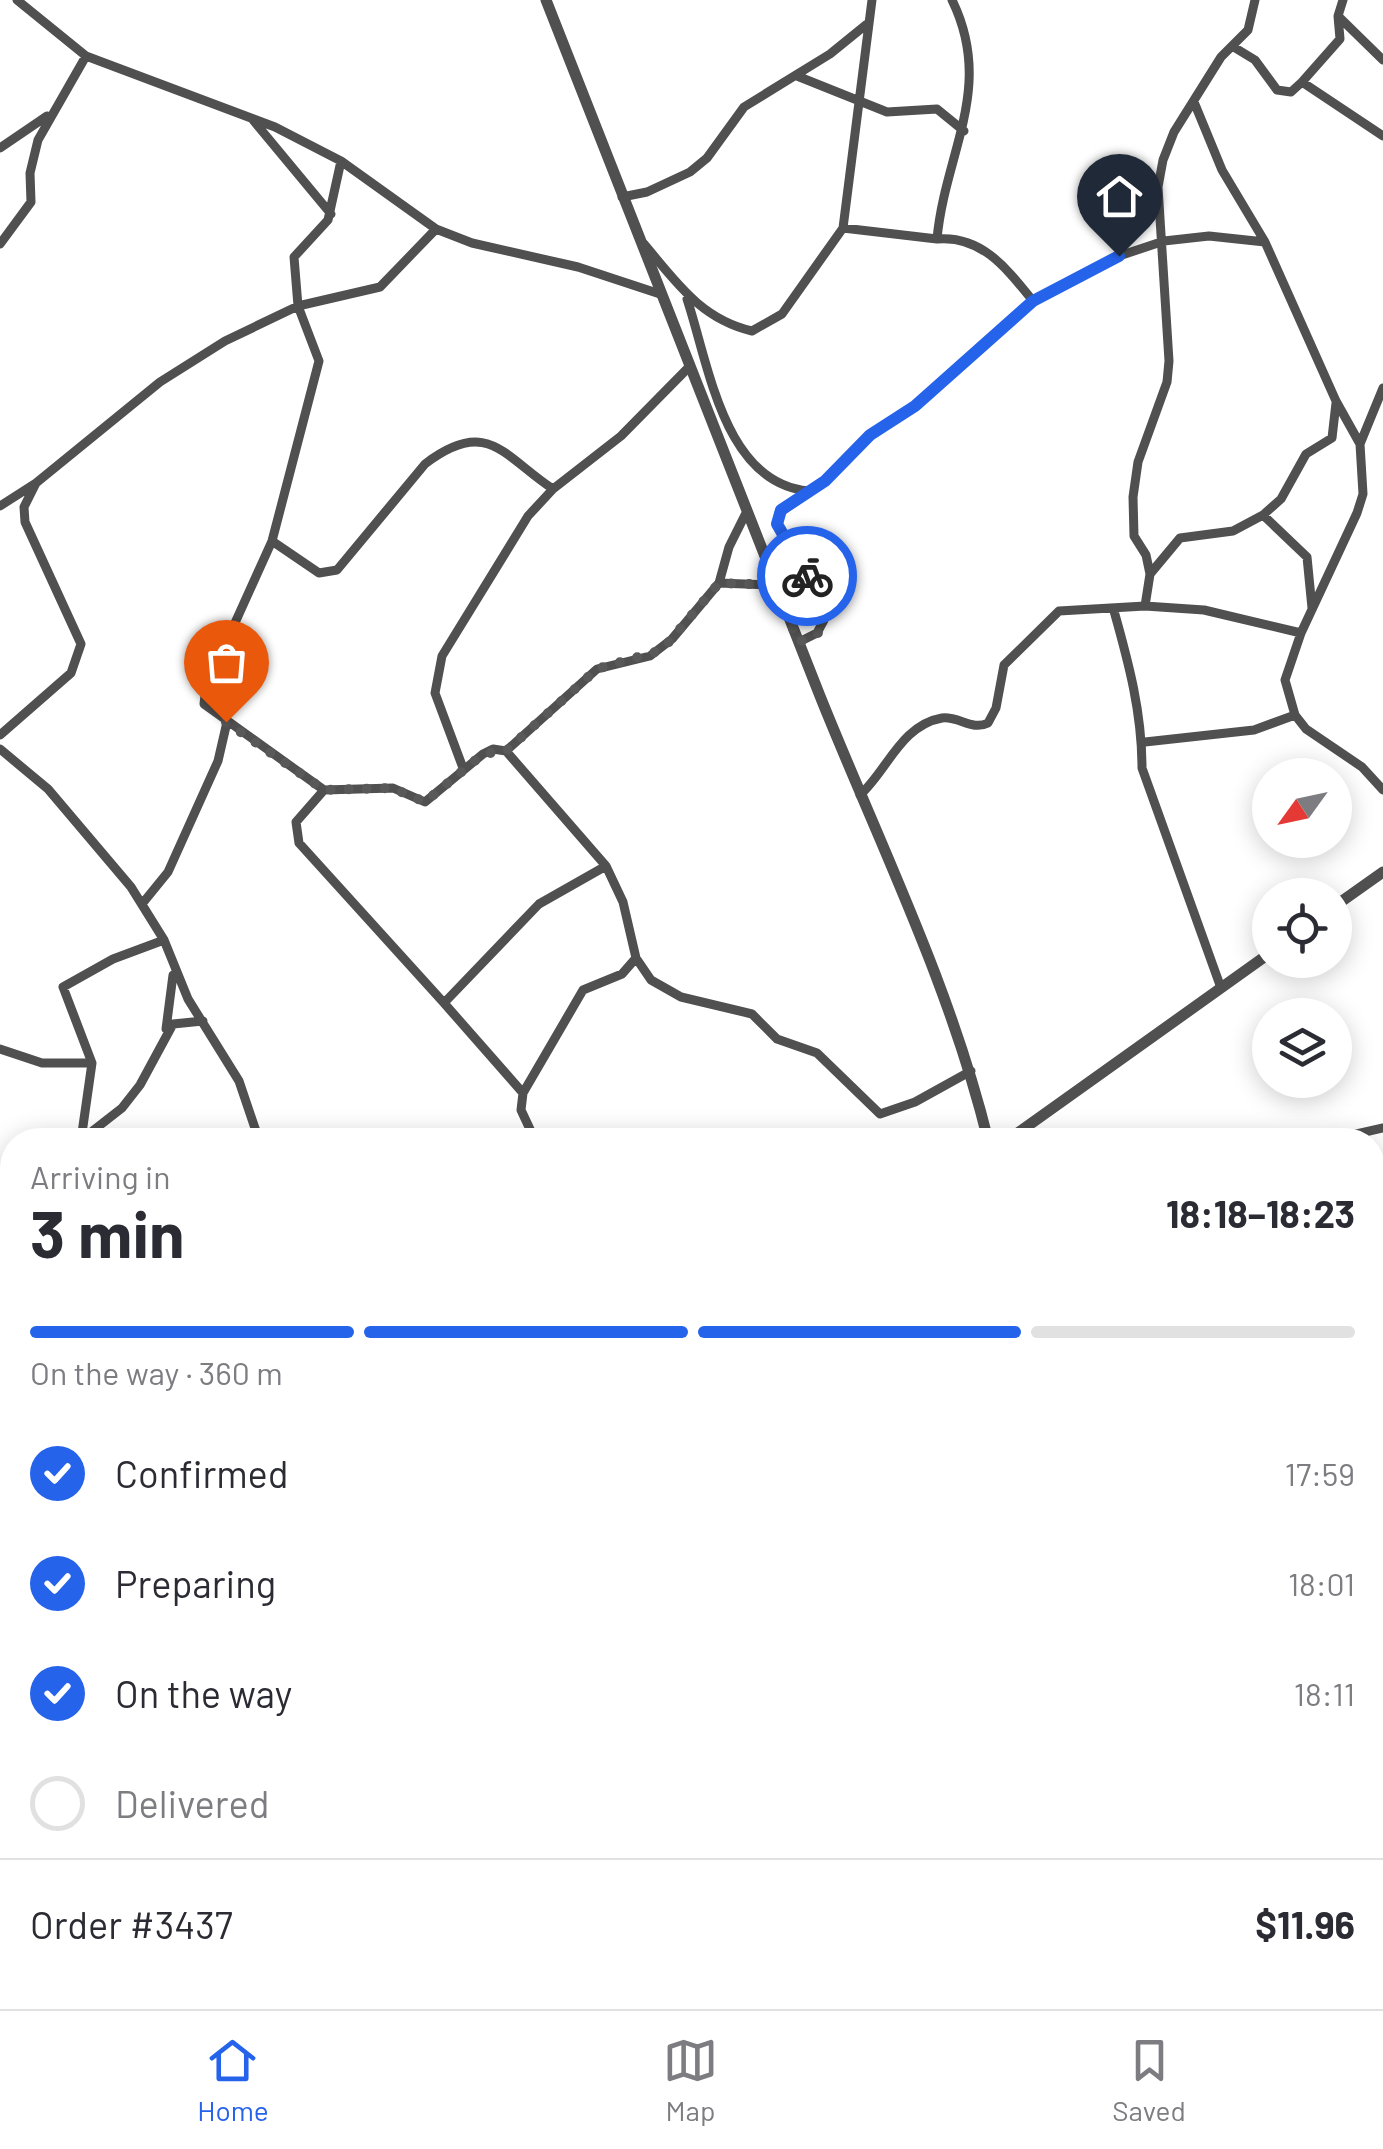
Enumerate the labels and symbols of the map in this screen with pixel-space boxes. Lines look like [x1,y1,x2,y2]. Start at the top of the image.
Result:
pin [1077,154,1162,257]
courier [757,526,857,626]
pin [184,620,269,723]
north arrow [1252,758,1352,858]

